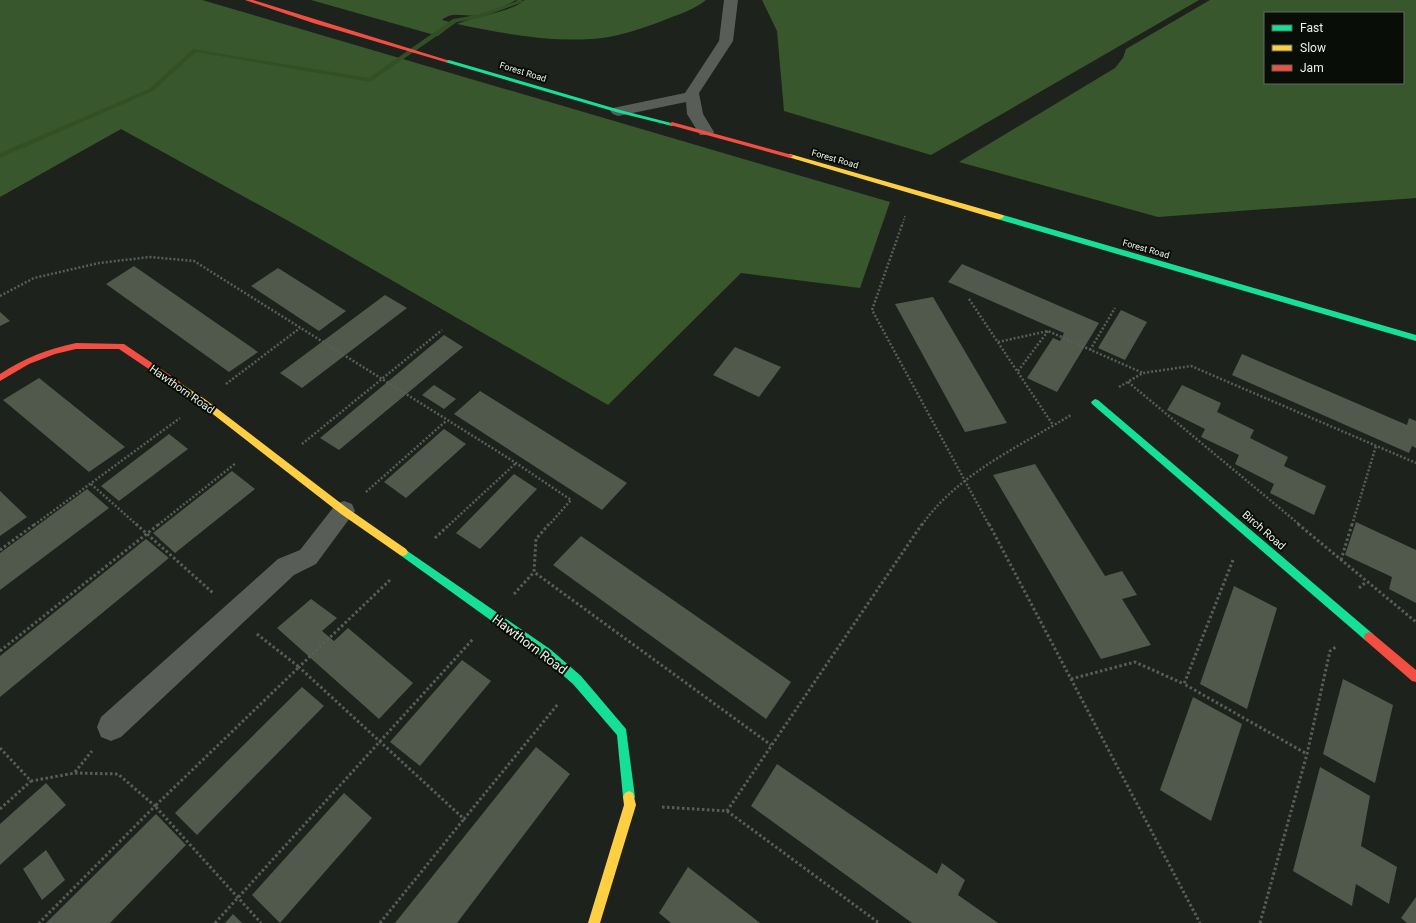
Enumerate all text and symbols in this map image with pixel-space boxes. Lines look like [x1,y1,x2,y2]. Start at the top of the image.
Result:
legend [1264,12,1404,84]
text: Fast [1300,21,1323,35]
text: Slow [1300,41,1326,55]
street label: Forest Road [498,60,548,84]
text: Jam [1300,61,1324,75]
street label: Forest Road [810,148,860,170]
street label: Forest Road [1121,238,1171,260]
street label: Hawthorn Road [147,362,216,416]
street label: Birch Road [1239,508,1288,553]
street label: Hawthorn Road [489,611,570,677]

